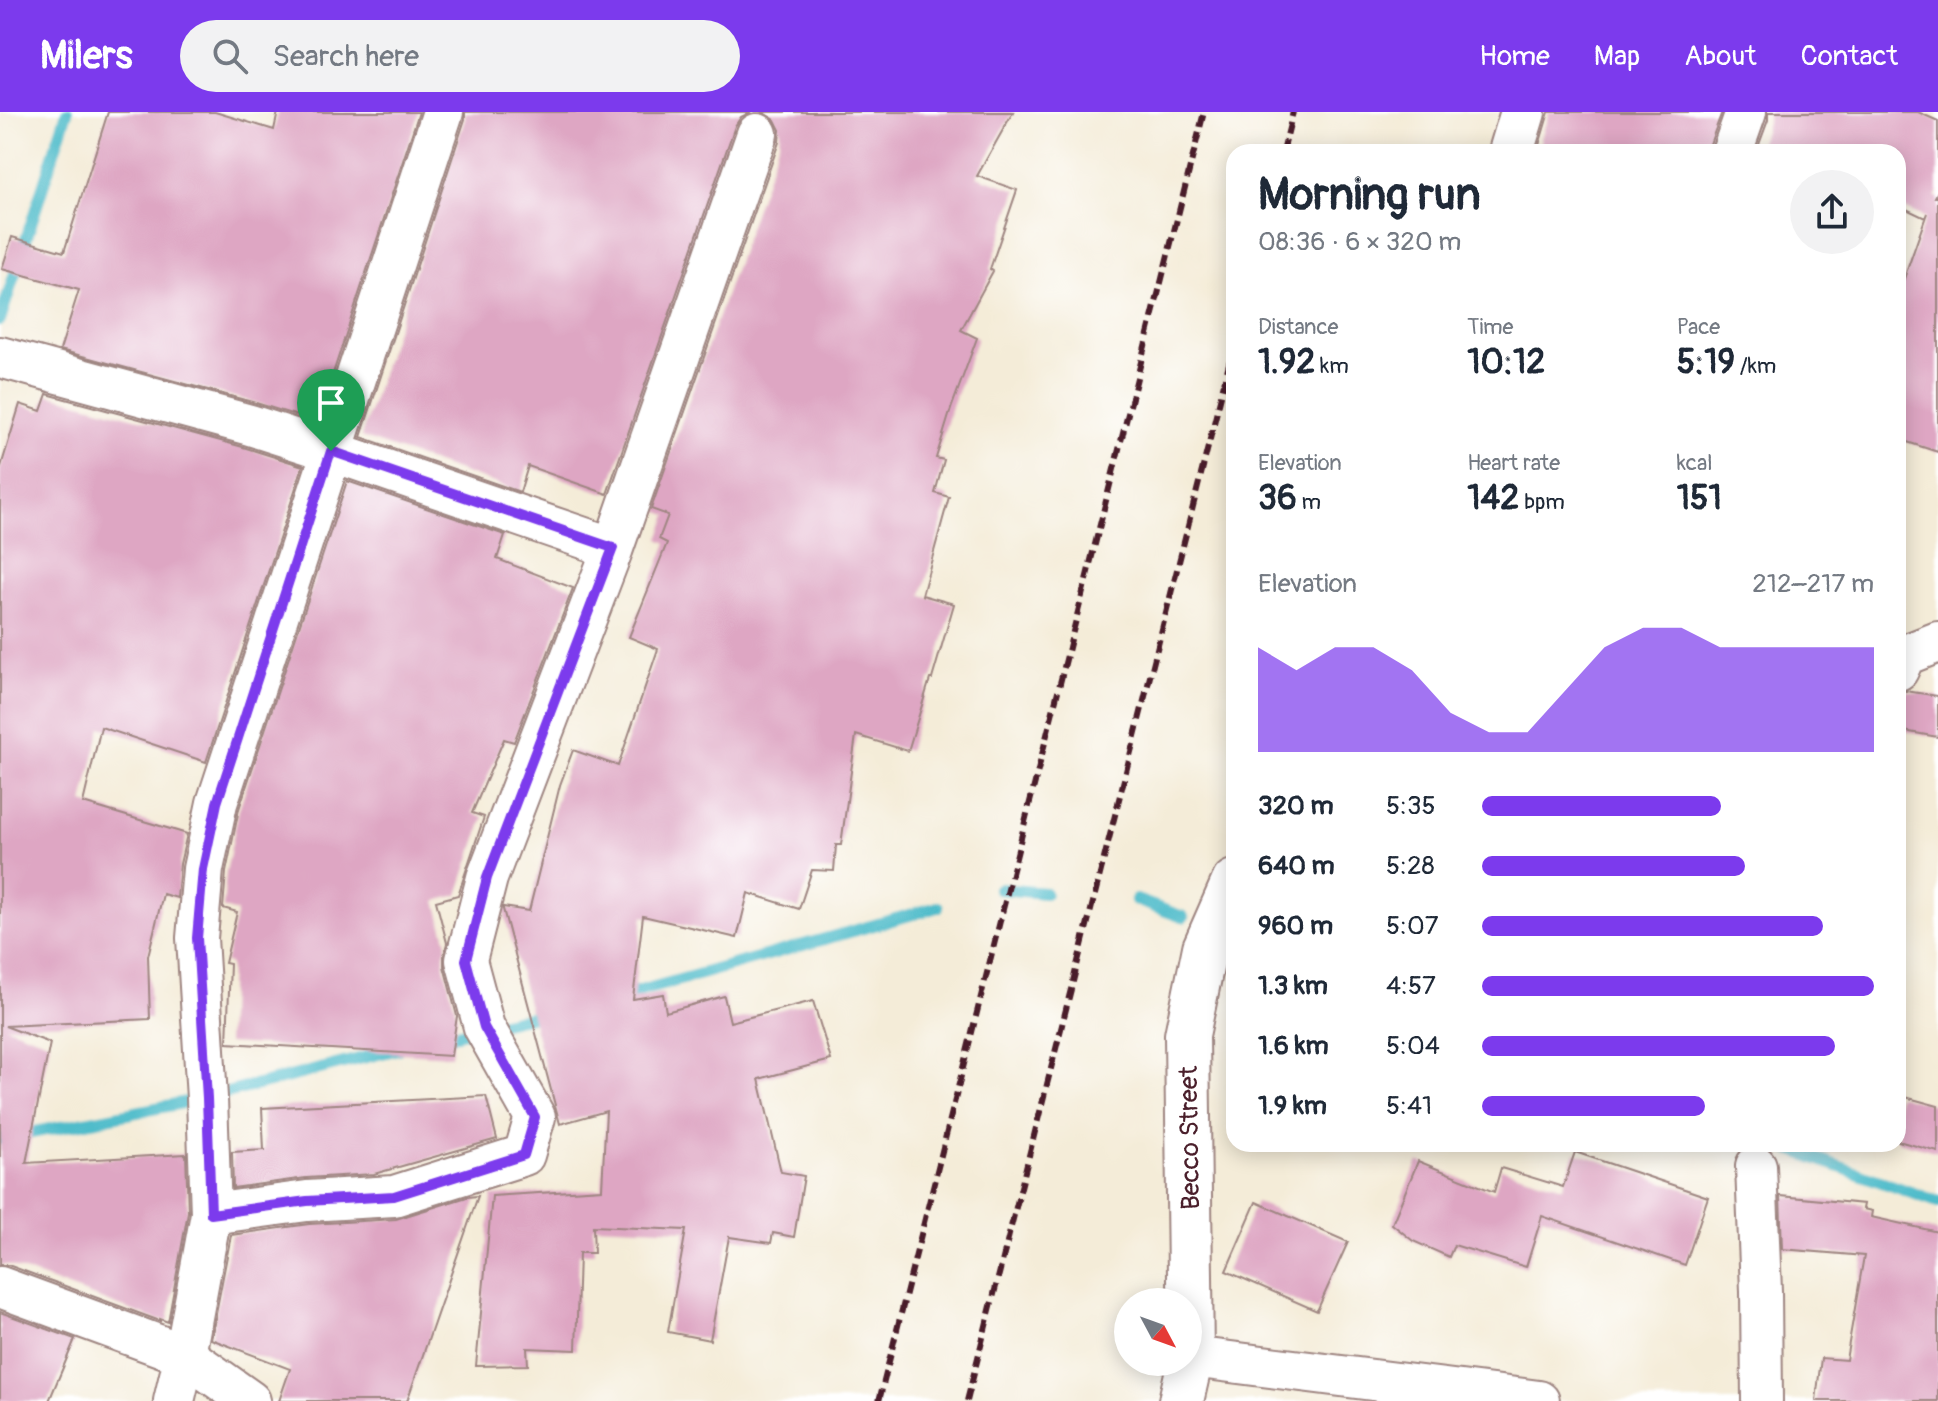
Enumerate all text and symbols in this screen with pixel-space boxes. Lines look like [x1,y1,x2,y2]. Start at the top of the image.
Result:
search box [180,20,740,92]
text: Milers [40,32,132,80]
icon: search [208,34,252,78]
text: Search here [272,38,419,75]
text: Home [1479,39,1550,74]
text: Map [1594,39,1640,74]
text: About [1684,39,1757,74]
text: Contact [1801,39,1898,74]
text: Morning run [1258,168,1481,223]
button: share [1790,170,1874,254]
text: 08:36 · 6 × 320 m [1258,226,1461,258]
text: Distance [1258,313,1338,341]
text: Time [1467,313,1513,341]
text: Pace [1677,313,1720,341]
text: 1.92 [1258,341,1315,384]
text: 10:12 [1467,341,1545,384]
text: 5:19 [1677,341,1735,384]
text: km [1315,352,1349,380]
text: /km [1735,352,1776,380]
pin [297,369,365,451]
icon: arrive [309,381,353,425]
text: Elevation [1258,449,1342,477]
text: Heart rate [1467,449,1560,477]
text: kcal [1677,449,1712,477]
text: 36 [1258,477,1297,520]
text: 142 [1467,477,1519,520]
text: 151 [1677,477,1722,520]
text: m [1297,488,1321,516]
text: bpm [1519,488,1565,516]
text: Elevation [1258,568,1357,600]
text: 212–217 m [1752,568,1874,600]
text: 320 m [1258,790,1334,822]
text: 5:35 [1386,790,1436,822]
text: 640 m [1258,850,1335,882]
text: 5:28 [1386,850,1435,882]
text: 960 m [1258,910,1333,942]
text: 5:07 [1386,910,1439,942]
text: 1.3 km [1258,970,1328,1002]
text: 4:57 [1386,970,1436,1002]
text: 1.6 km [1258,1030,1329,1062]
text: 5:04 [1386,1030,1440,1062]
street label: Becco Street [1173,1065,1207,1210]
text: 1.9 km [1258,1090,1327,1122]
text: 5:41 [1386,1090,1432,1122]
north arrow [1114,1288,1202,1376]
map controls [1114,1288,1202,1376]

